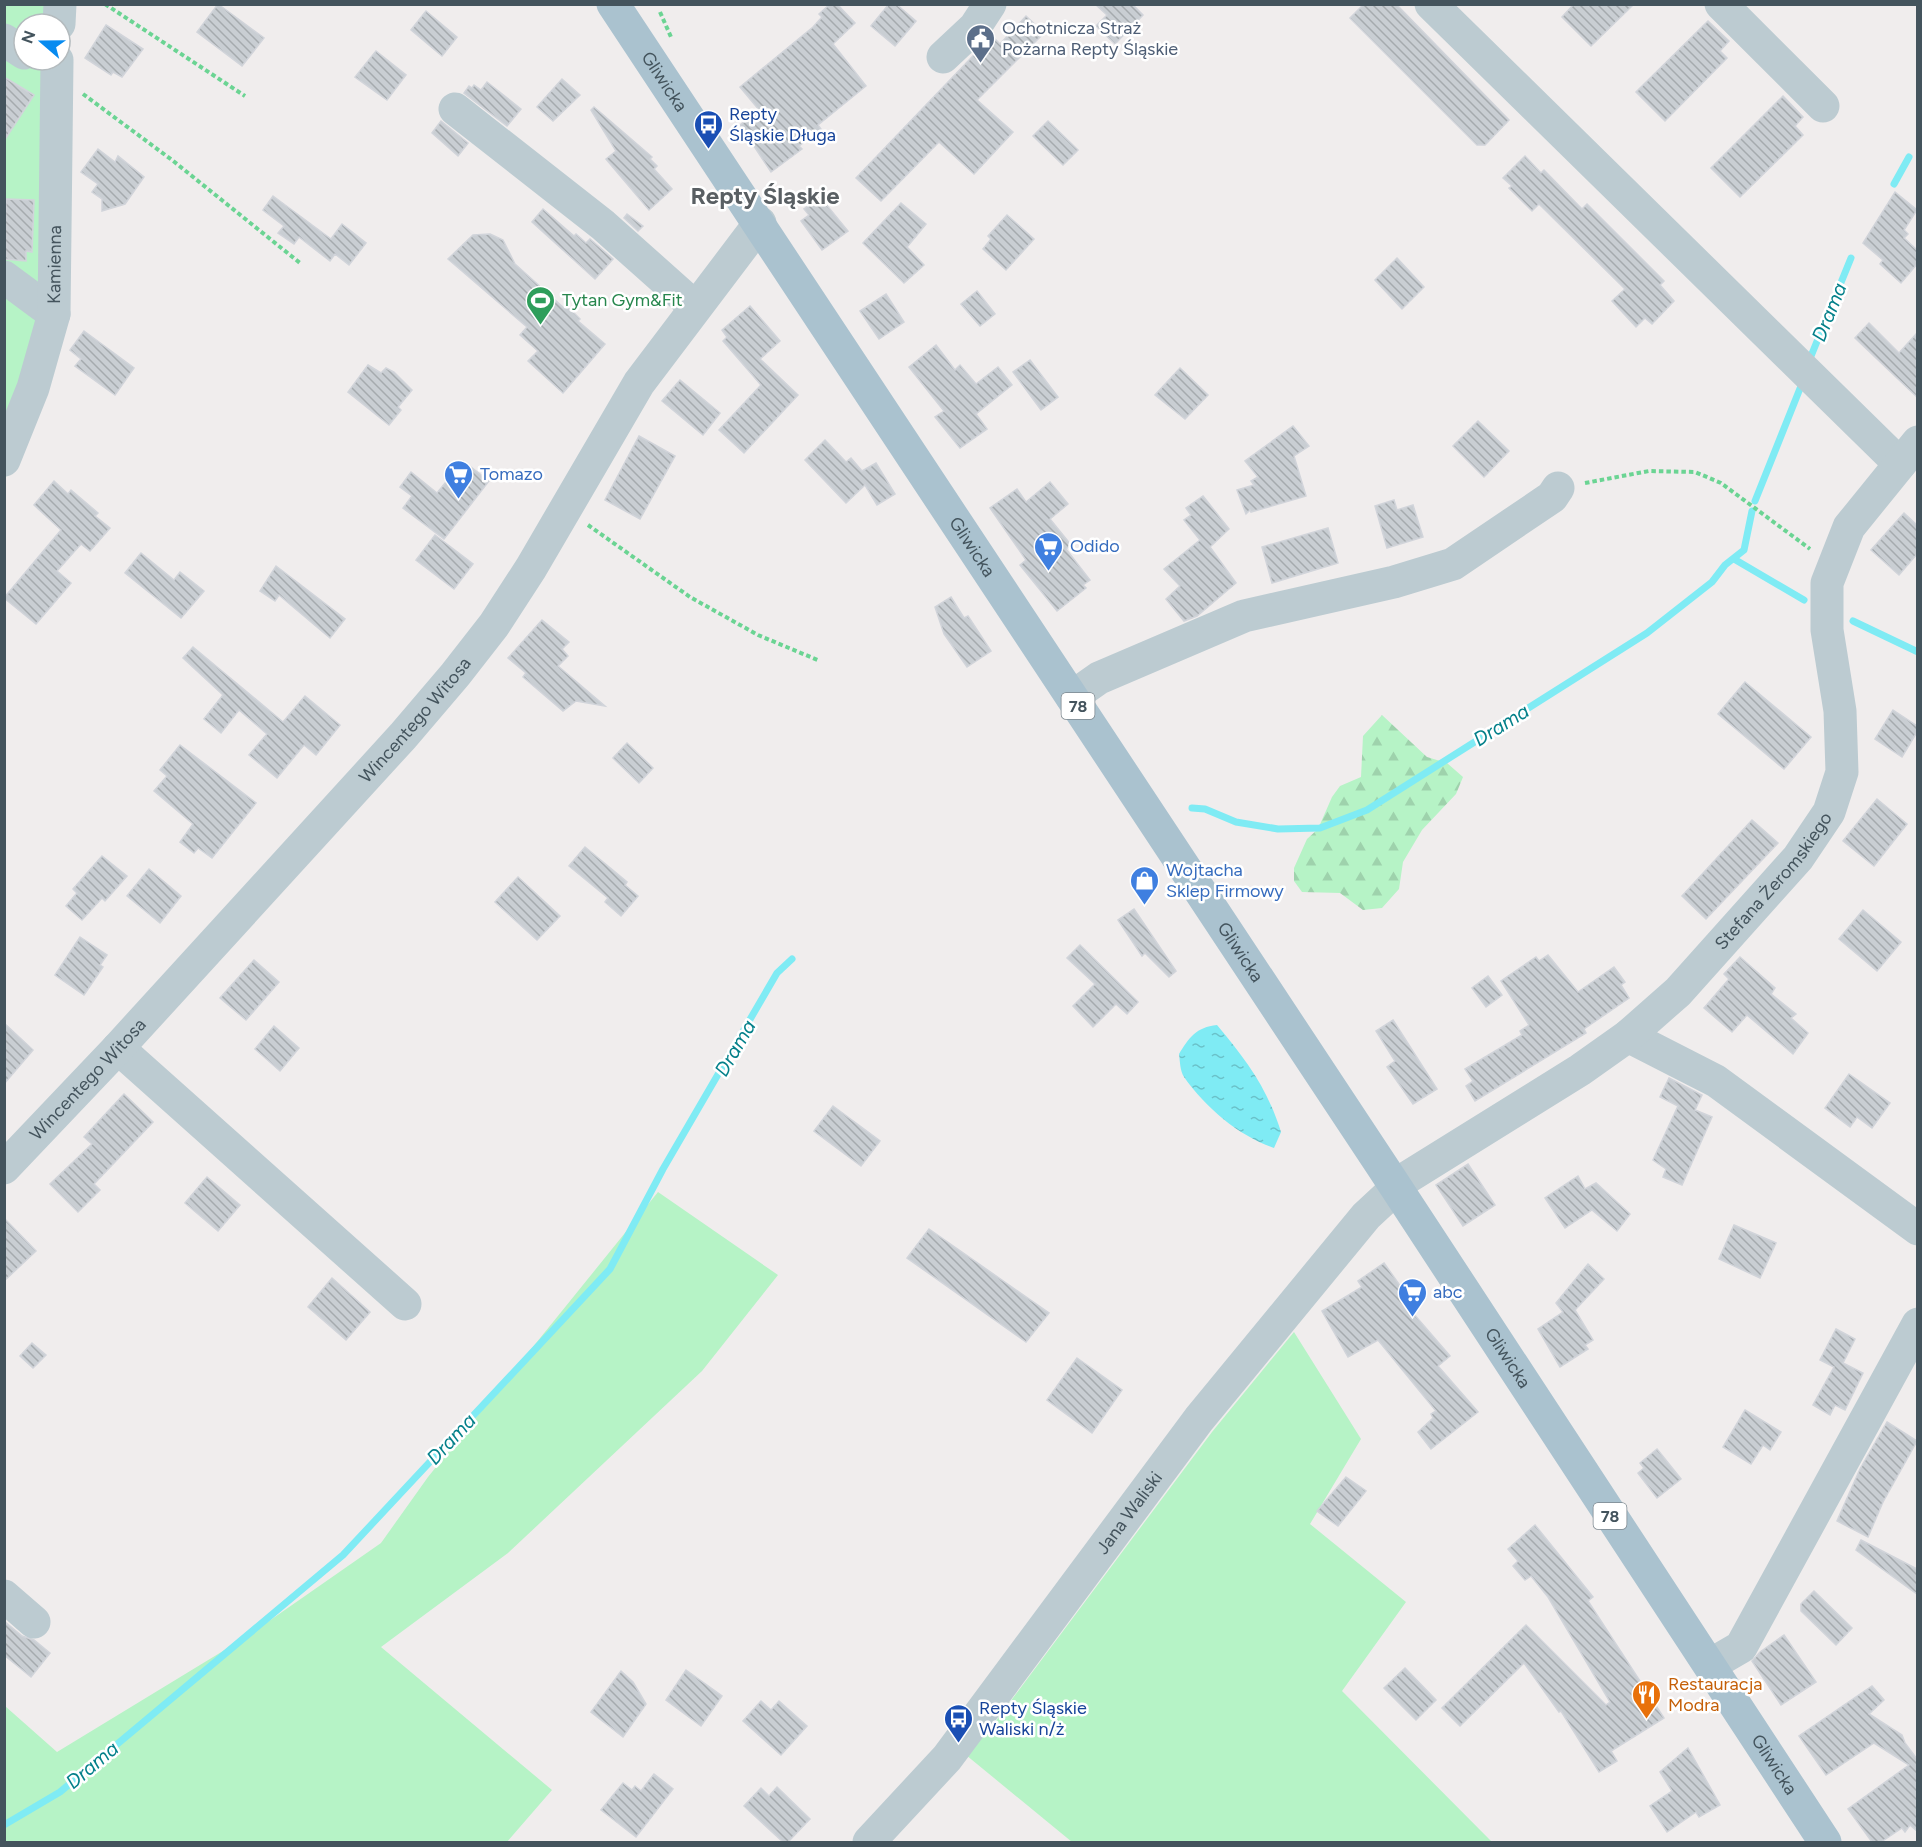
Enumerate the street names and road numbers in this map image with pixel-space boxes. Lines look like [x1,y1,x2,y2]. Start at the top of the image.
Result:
street label: Gliwicka [636,47,692,116]
street label: Kamienna [43,225,66,304]
street label: Gliwicka [944,513,1000,581]
street label: Wincentego Witosa [355,653,476,788]
road number: 78 [1062,693,1094,719]
street label: Stefana Żeromskiego [1710,808,1837,954]
street label: Gliwicka [1213,918,1268,986]
street label: Wincentego Witosa [25,1014,151,1145]
street label: Gliwicka [1480,1324,1536,1392]
street label: Jana Waliski [1091,1467,1167,1559]
road number: 78 [1594,1503,1626,1529]
street label: Gliwicka [1746,1730,1802,1799]

